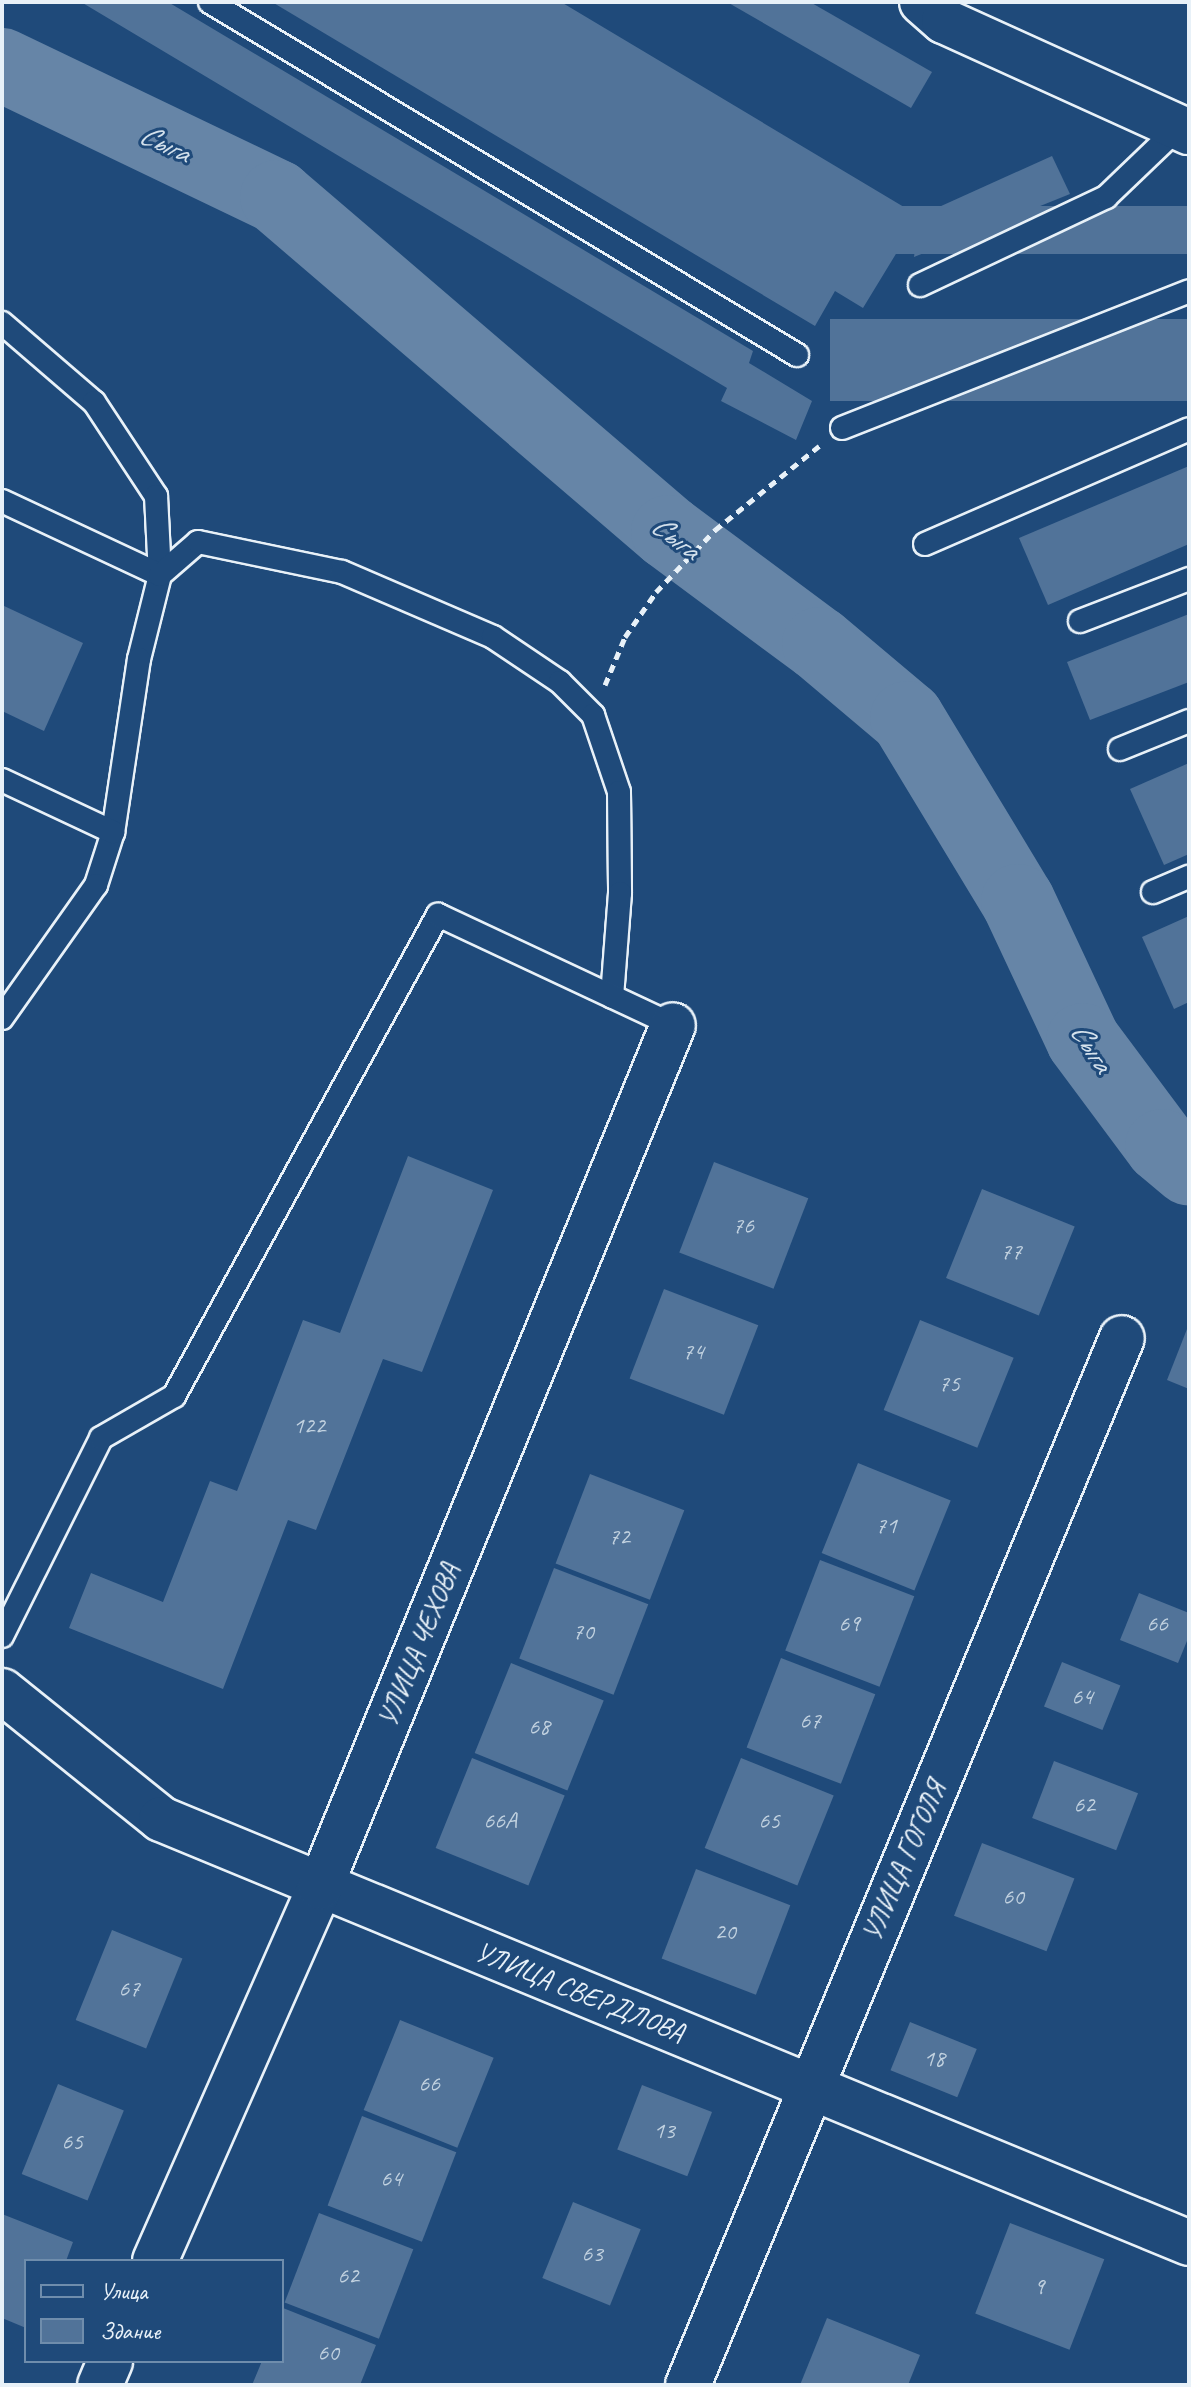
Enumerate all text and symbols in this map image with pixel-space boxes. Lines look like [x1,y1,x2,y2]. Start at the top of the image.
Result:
water label: Сыга [134,115,196,171]
water label: Сыга [645,507,707,567]
water label: Сыга [1063,1015,1121,1079]
house number: 76 [732,1212,754,1240]
house number: 77 [1000,1238,1022,1266]
house number: 74 [682,1338,704,1366]
house number: 75 [938,1370,960,1398]
house number: 122 [293,1412,325,1440]
house number: 71 [875,1512,897,1540]
house number: 72 [608,1523,630,1551]
street label: УЛИЦА ЧЕХОВА [371,1558,467,1732]
house number: 69 [838,1610,860,1638]
house number: 66 [1146,1610,1168,1638]
house number: 70 [572,1618,594,1646]
house number: 64 [1071,1683,1093,1711]
house number: 67 [799,1707,821,1735]
house number: 68 [528,1713,550,1741]
street label: УЛИЦА ГОГОЛЯ [855,1775,953,1947]
house number: 62 [1073,1791,1095,1819]
house number: 66А [483,1807,517,1835]
house number: 65 [758,1807,780,1835]
house number: 60 [1002,1883,1024,1911]
house number: 20 [714,1918,736,1946]
street label: УЛИЦА СВЕРДЛОВА [473,1936,687,2048]
house number: 67 [118,1975,140,2003]
house number: 18 [923,2045,945,2073]
house number: 66 [418,2070,440,2098]
house number: 13 [653,2117,675,2145]
house number: 65 [61,2128,83,2156]
house number: 64 [380,2165,402,2193]
house number: 63 [581,2240,603,2268]
legend [24,2259,284,2363]
house number: 62 [337,2262,359,2290]
house number: 9 [1034,2273,1044,2301]
text: Улица [100,2276,148,2306]
text: Здание [100,2316,160,2346]
house number: 60 [317,2339,339,2367]

